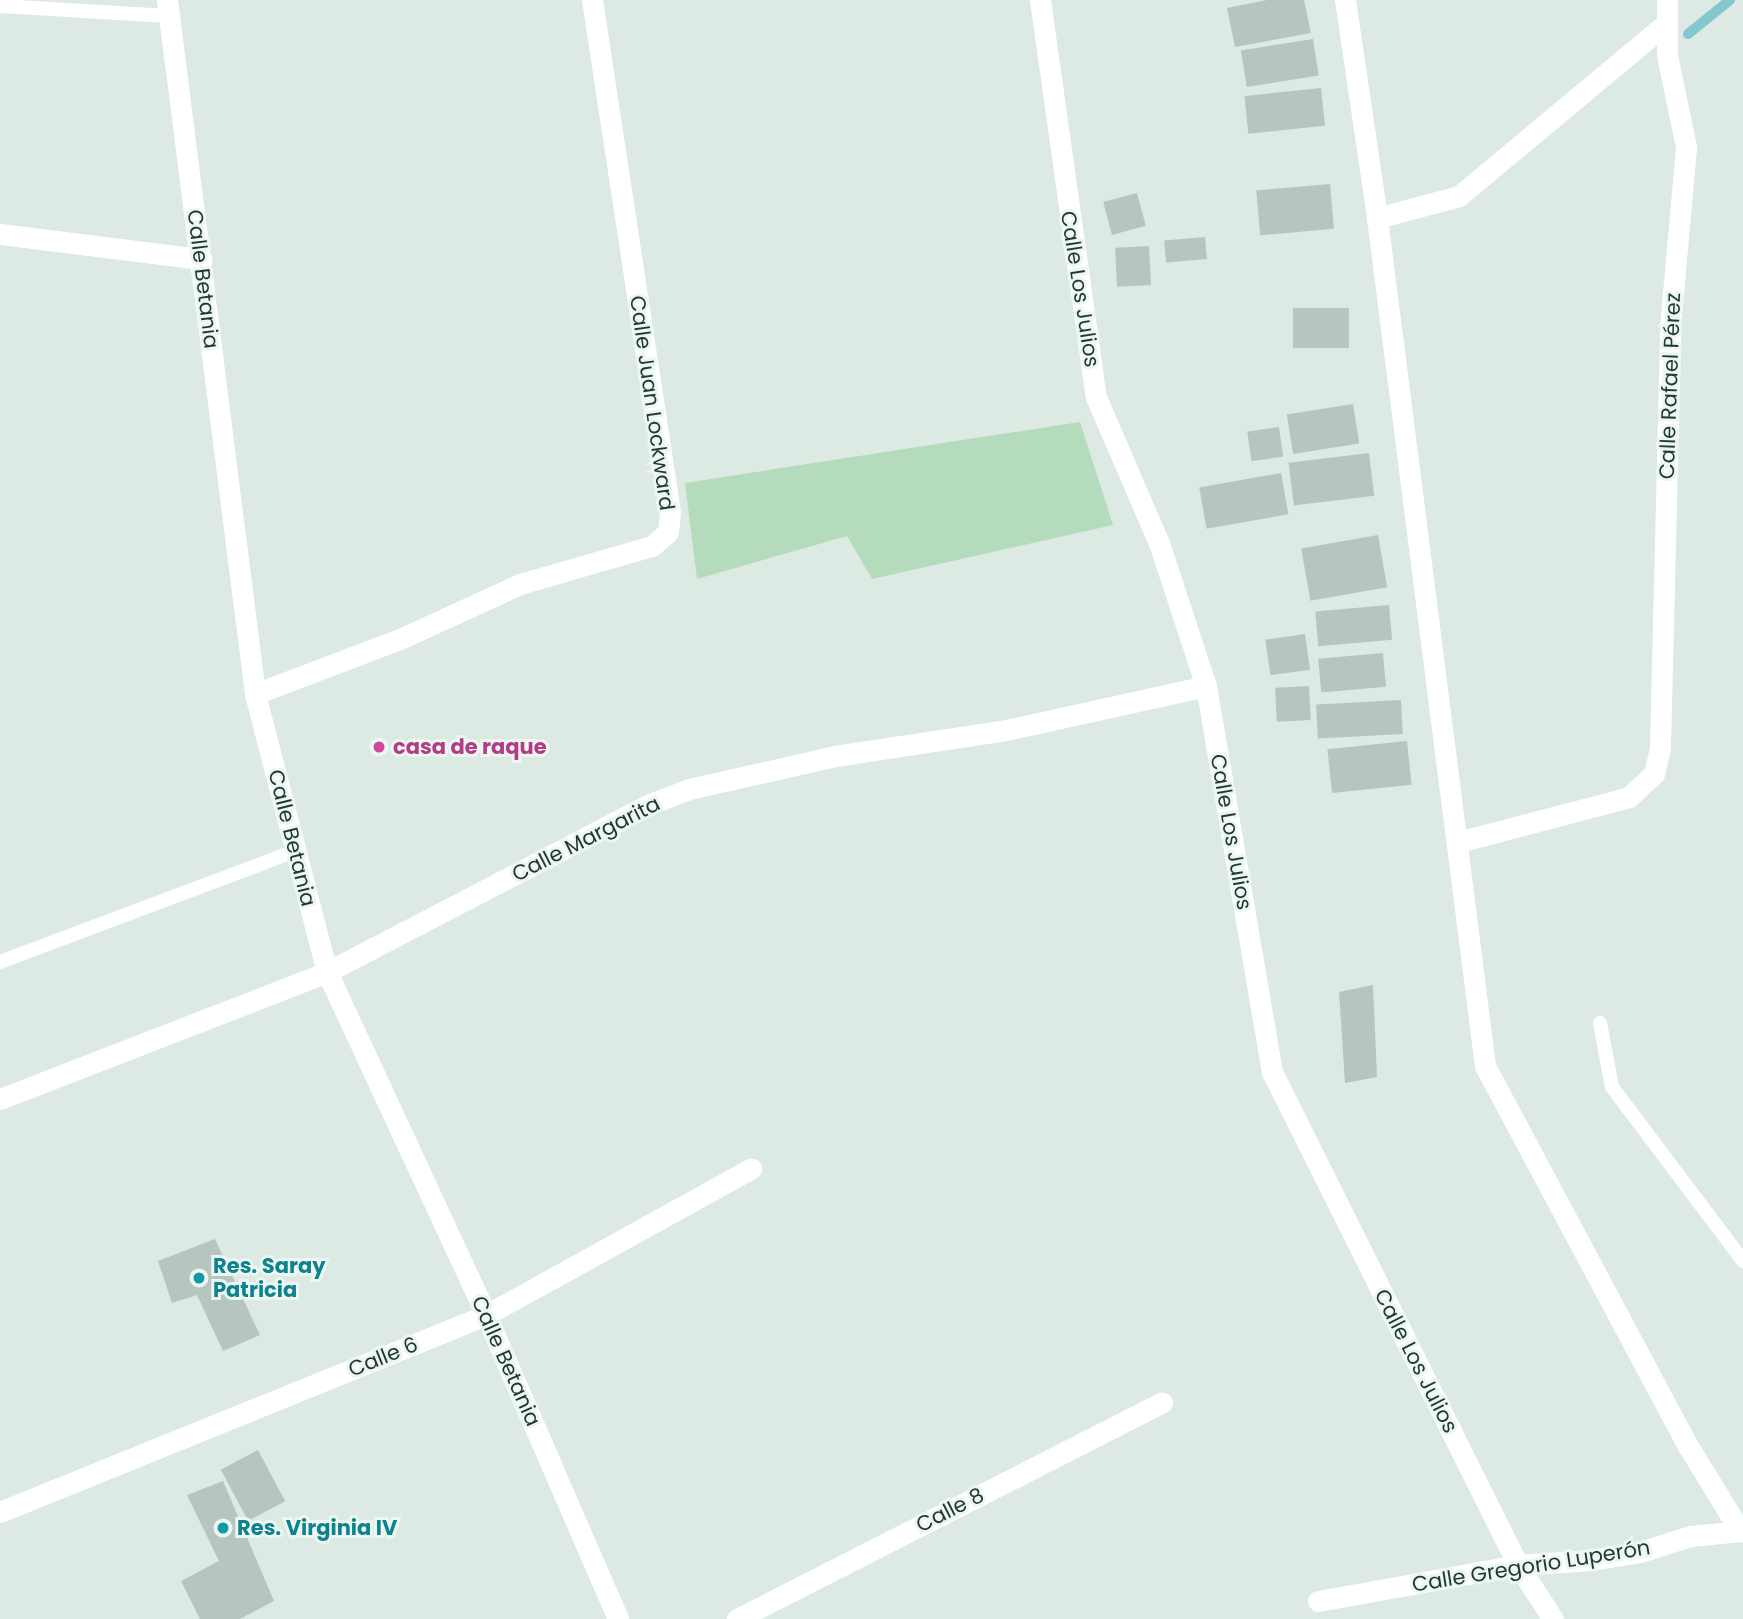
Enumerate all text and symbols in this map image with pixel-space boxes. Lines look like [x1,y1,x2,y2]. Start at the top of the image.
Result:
street label: Calle Betania [182,208,224,350]
street label: Calle Los Julios [1055,209,1105,369]
street label: Calle Rafael Pérez [1654,292,1686,480]
street label: Calle Juan Lockward [624,294,680,512]
place label: casa de raque [393,734,547,760]
marker: casa de raque [371,739,387,755]
street label: Calle Los Julios [1205,752,1257,912]
street label: Calle Betania [263,767,321,909]
street label: Calle Margarita [508,791,664,887]
place label: Res. Saray Patricia [213,1253,325,1303]
marker: Res. Saray Patricia [191,1270,207,1286]
street label: Calle Los Julios [1369,1285,1463,1437]
street label: Calle Betania [466,1292,546,1430]
street label: Calle 6 [345,1332,421,1382]
street label: Calle 8 [912,1482,988,1538]
place label: Res. Virginia IV [237,1515,397,1541]
marker: Res. Virginia IV [215,1520,231,1536]
street label: Calle Gregorio Luperón [1410,1535,1652,1597]

